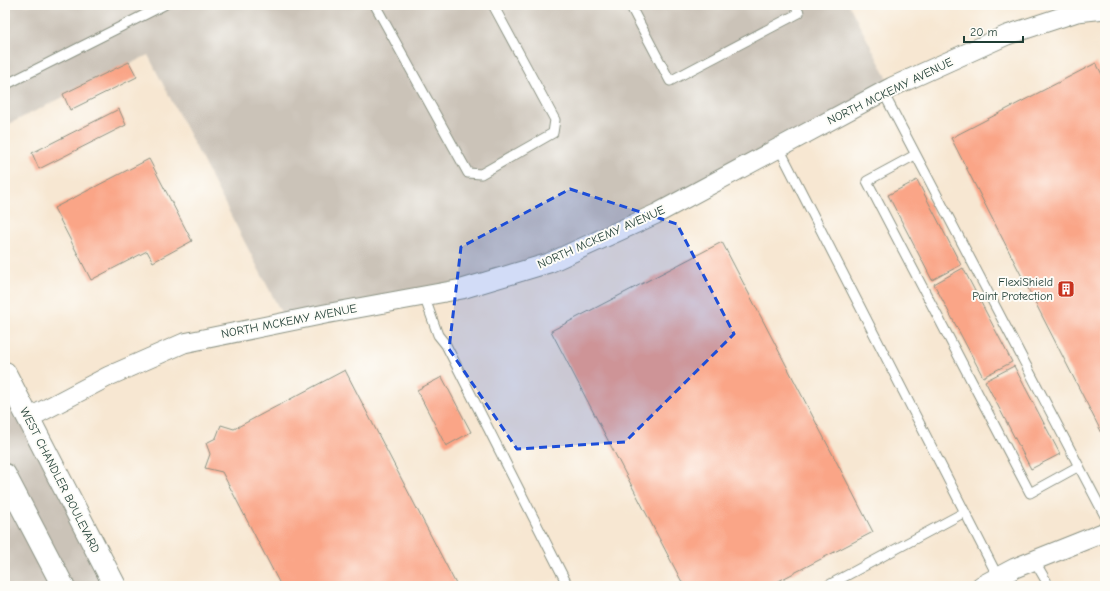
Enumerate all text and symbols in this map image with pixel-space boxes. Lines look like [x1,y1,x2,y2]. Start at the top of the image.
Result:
scale bar [964,18,1023,44]
text: 20 m [970,25,998,39]
street label: NORTH MCKEMY AVENUE [825,55,955,127]
street label: NORTH MCKEMY AVENUE [535,203,667,271]
place label: FlexiShield Paint Protection [972,275,1053,303]
building icon: FlexiShield Paint Protection [1056,279,1076,299]
street label: NORTH MCKEMY AVENUE [220,301,358,341]
street label: WEST CHANDLER BOULEVARD [17,405,103,555]

